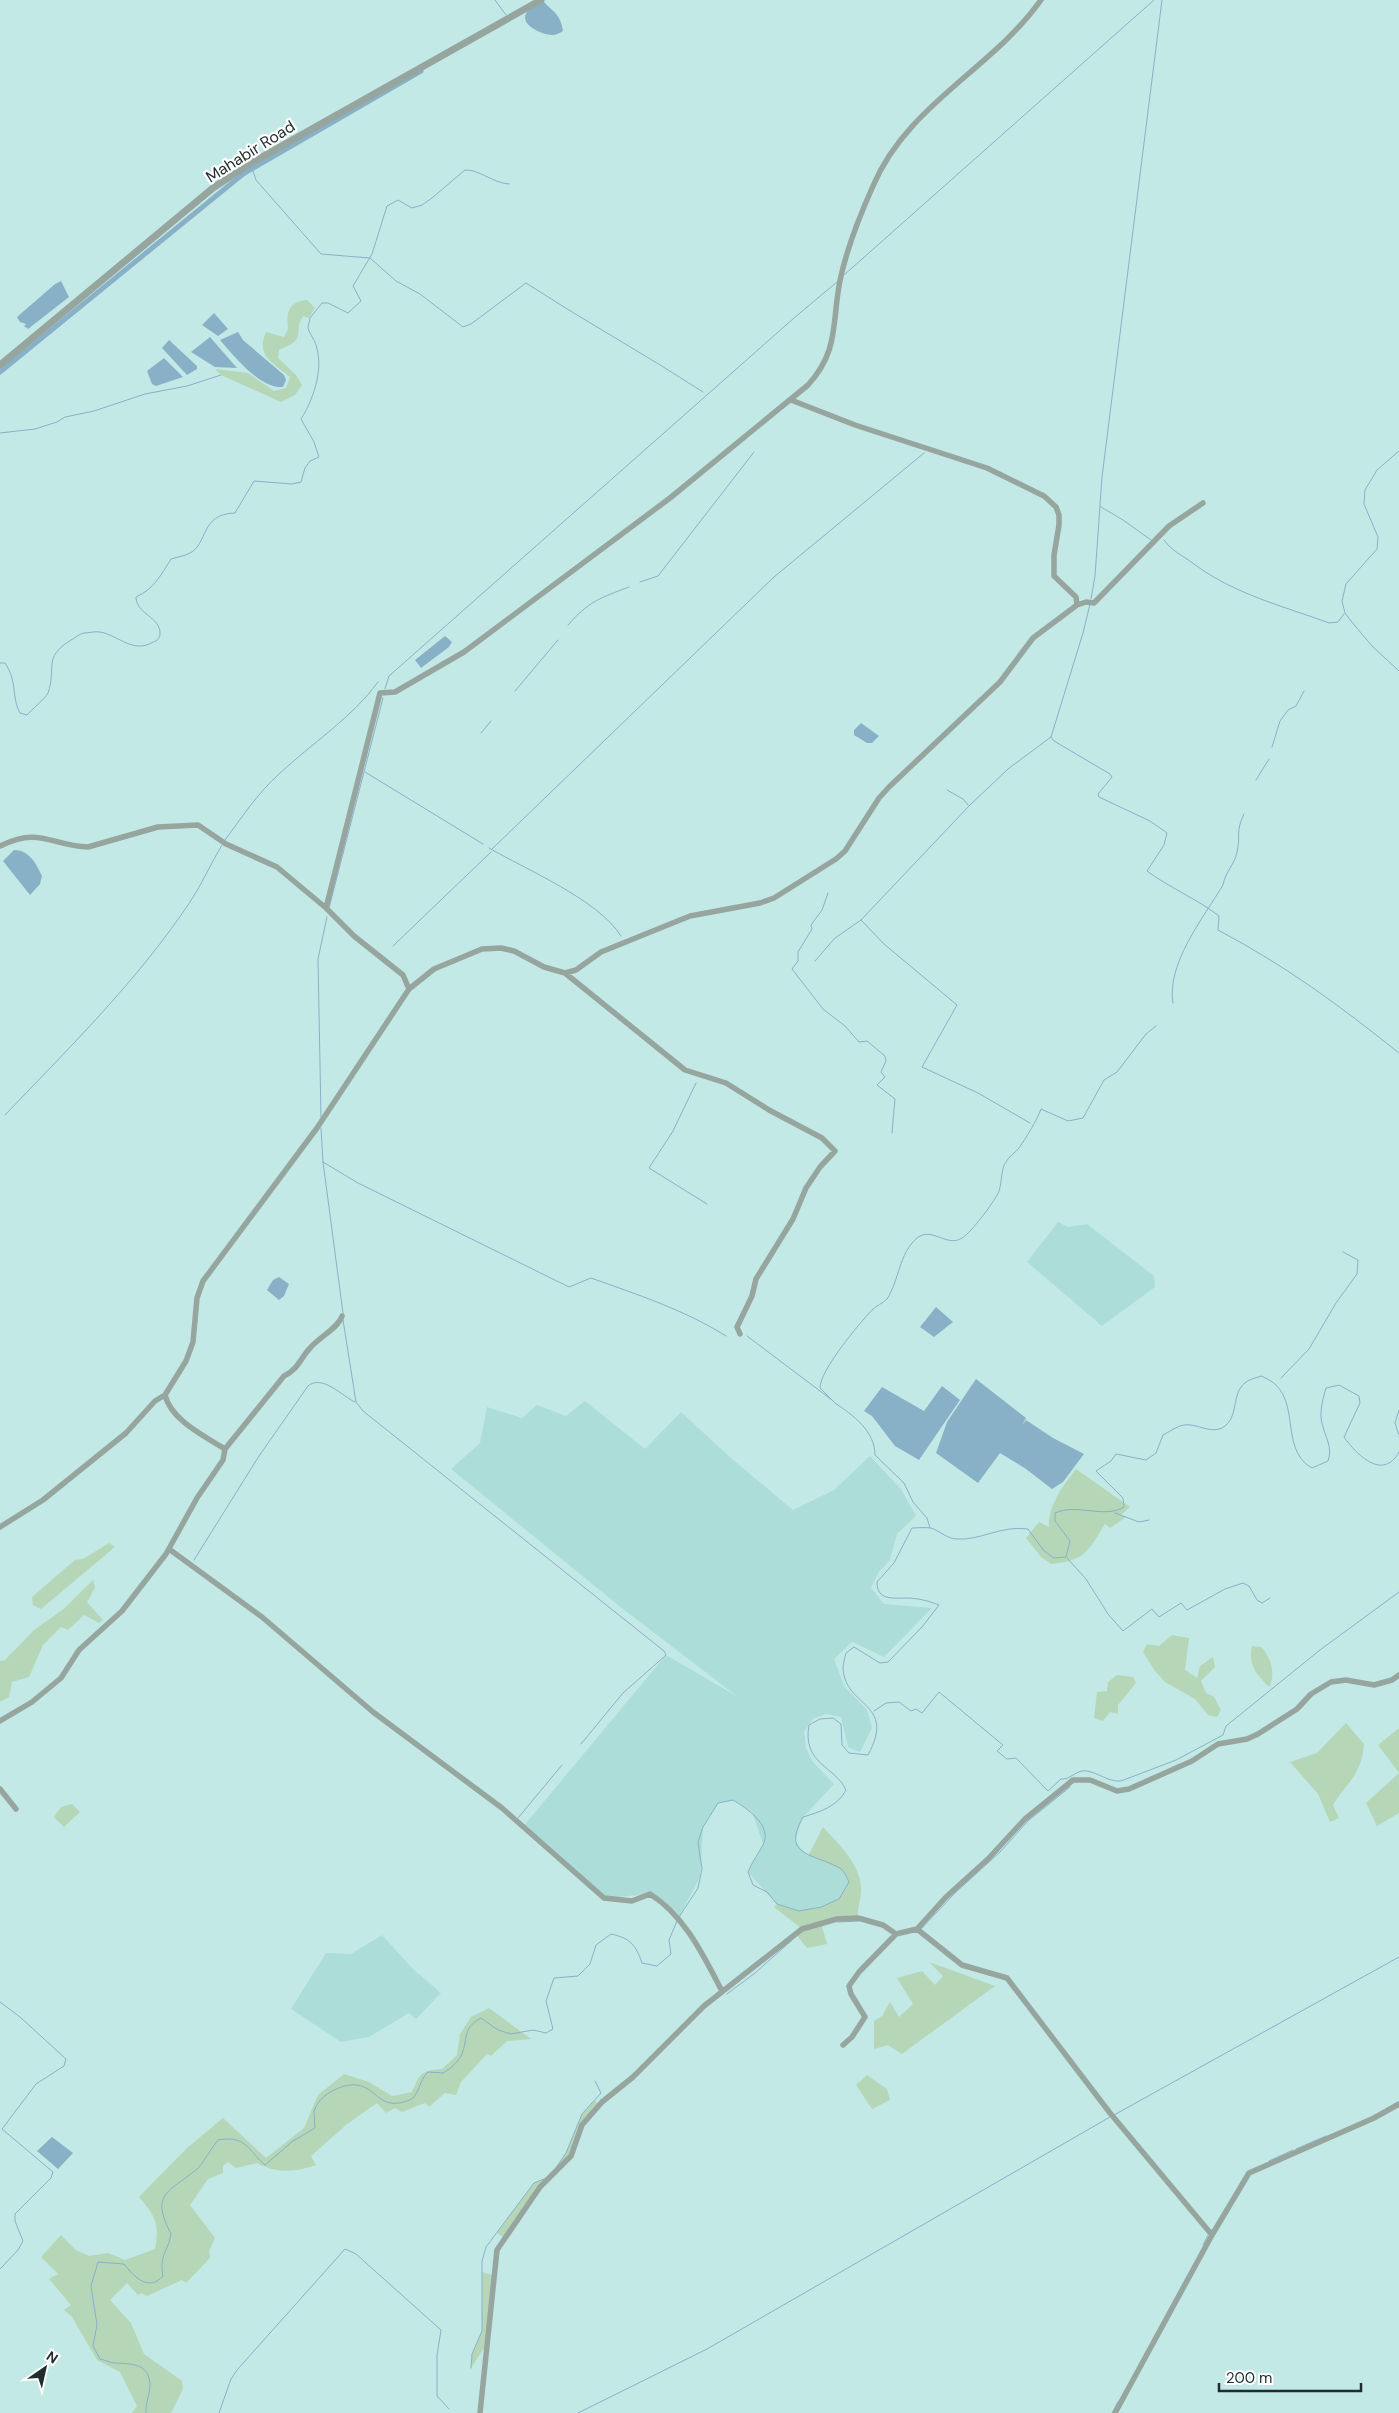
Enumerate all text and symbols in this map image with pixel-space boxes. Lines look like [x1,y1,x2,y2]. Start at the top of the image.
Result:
street label: Mahabir Road [202,116,299,187]
north arrow [20,2343,70,2393]
text: N [43,2347,62,2368]
scale bar [1219,2360,1362,2392]
text: 200 m [1226,2368,1272,2388]

